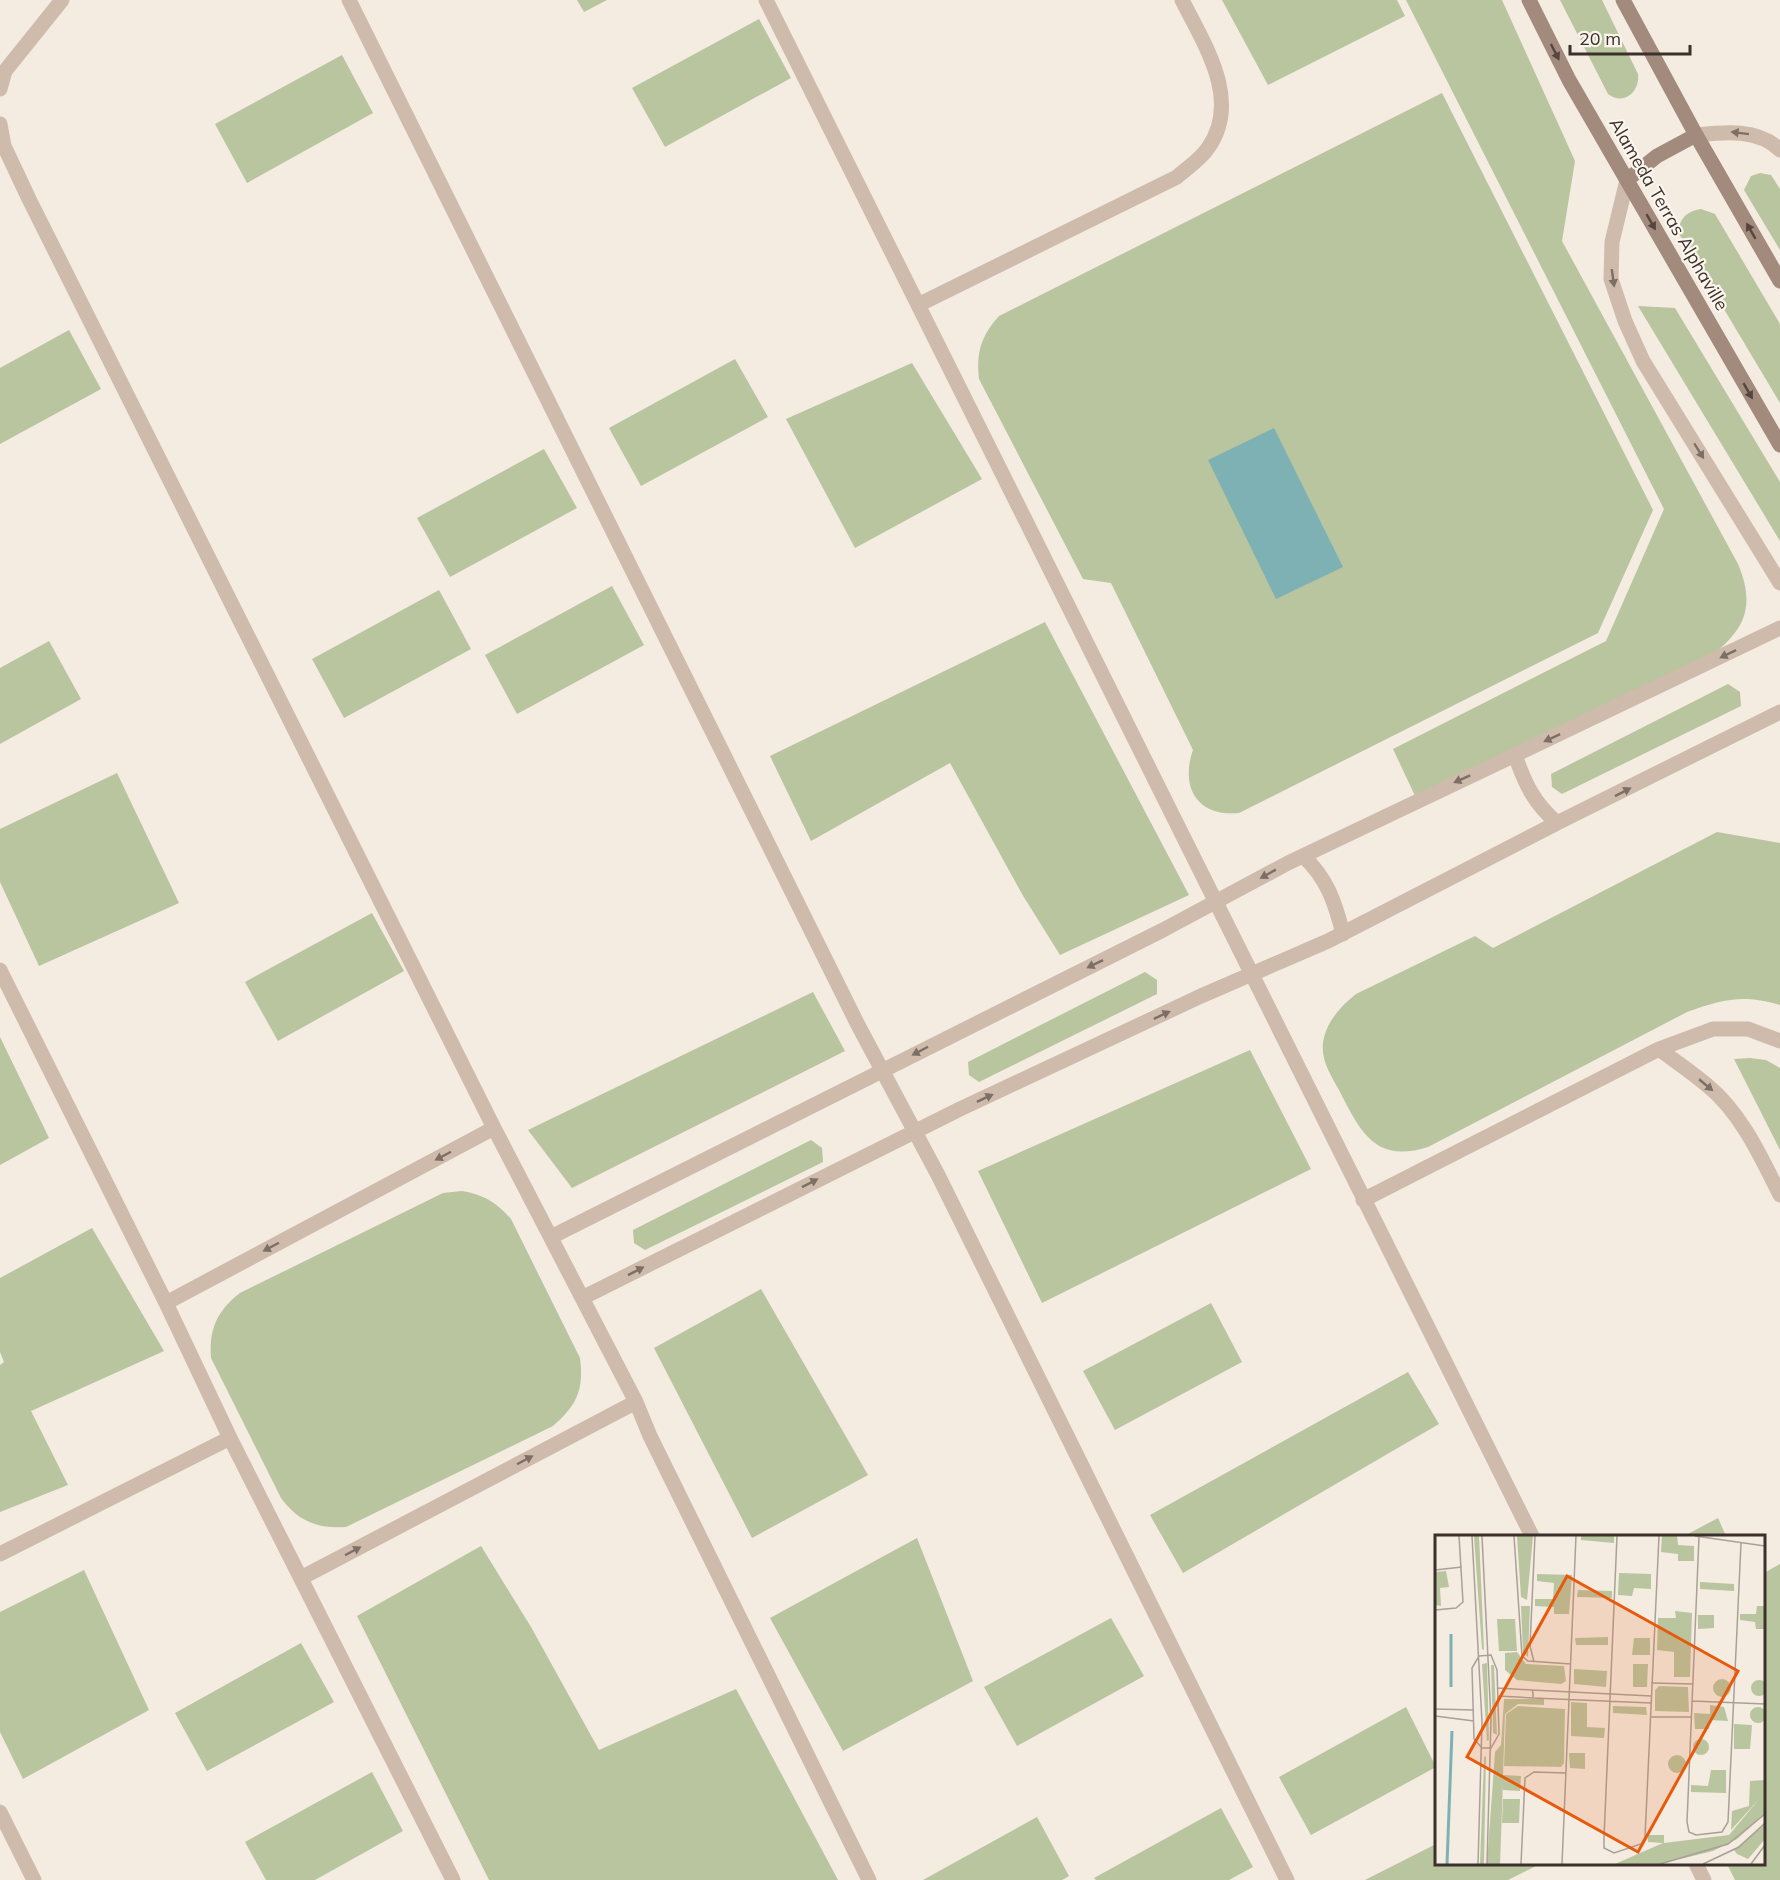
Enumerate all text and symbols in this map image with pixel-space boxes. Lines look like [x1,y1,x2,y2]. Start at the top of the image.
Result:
scale bar [1570,18,1690,56]
text: 20 m [1579,27,1621,50]
one-way arrow [1550,44,1560,61]
street label: Alameda Terras Alphaville [1604,114,1734,314]
one-way arrow [1730,128,1749,138]
one-way arrow [1646,214,1657,230]
one-way arrow [1746,222,1756,239]
one-way arrow [1608,269,1617,288]
one-way arrow [1742,383,1753,399]
one-way arrow [1694,443,1704,460]
one-way arrow [1719,649,1737,659]
one-way arrow [1543,733,1560,742]
one-way arrow [1454,775,1471,784]
one-way arrow [1614,787,1632,797]
one-way arrow [1259,869,1276,879]
one-way arrow [1086,959,1103,968]
one-way arrow [1153,1010,1170,1019]
one-way arrow [912,1046,929,1056]
one-way arrow [1698,1078,1714,1091]
one-way arrow [977,1093,994,1102]
one-way arrow [434,1151,451,1161]
one-way arrow [801,1179,819,1189]
one-way arrow [262,1243,279,1252]
one-way arrow [628,1266,645,1276]
one-way arrow [517,1455,534,1465]
inset map [1435,1535,1765,1865]
one-way arrow [344,1546,361,1556]

